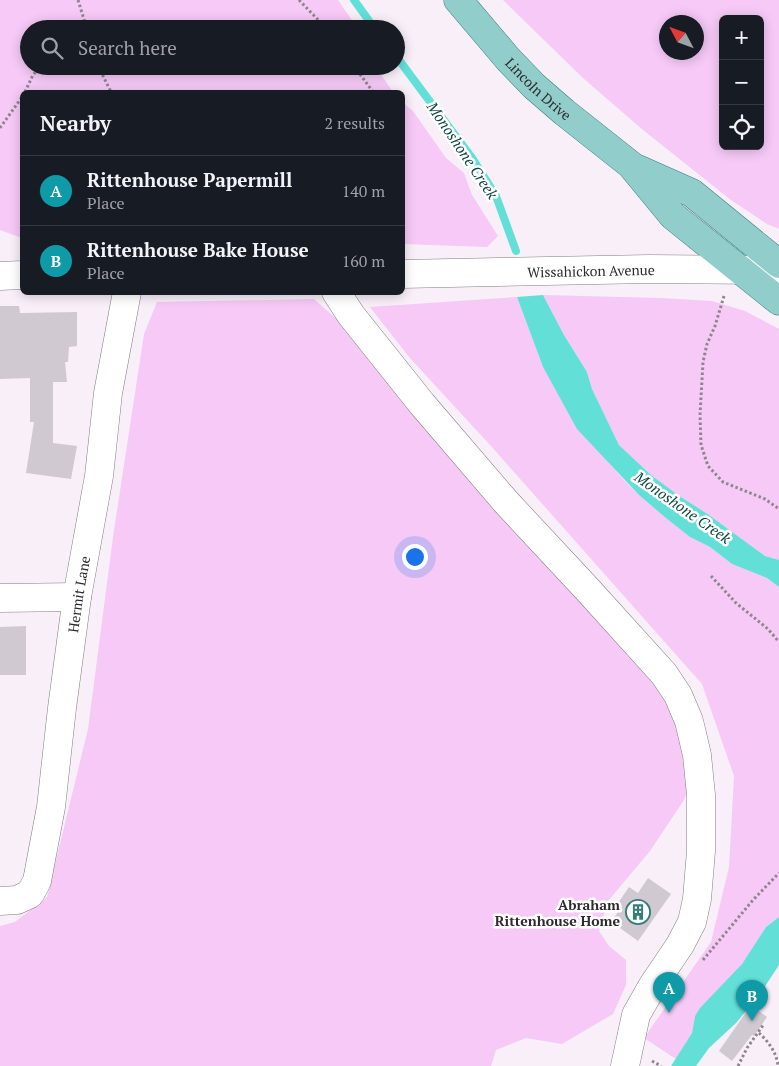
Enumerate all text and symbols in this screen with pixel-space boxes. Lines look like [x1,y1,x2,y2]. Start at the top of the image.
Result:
north arrow [659,15,704,60]
map controls [719,15,764,150]
button: + [719,15,764,60]
search box [20,20,405,75]
icon: search [38,34,66,62]
text: Search here [78,35,177,60]
street label: Lincoln Drive [502,53,576,124]
button: − [719,60,764,105]
water label: Monoshone Creek [422,97,503,203]
button: locate [719,105,764,150]
text: Nearby [40,109,111,137]
text: 2 results [325,112,385,134]
text: Rittenhouse Papermill [87,167,292,192]
text: A [50,180,62,202]
text: 140 m [342,180,385,202]
text: Place [87,192,125,214]
text: Rittenhouse Bake House [87,237,309,262]
text: B [51,250,61,272]
text: 160 m [342,250,385,272]
street label: Wissahickon Avenue [527,259,655,281]
text: Place [87,262,125,284]
water label: Monoshone Creek [630,466,736,548]
your location [402,544,428,570]
street label: Hermit Lane [63,554,94,634]
place label: Abraham Rittenhouse Home [495,895,620,930]
building icon: Abraham Rittenhouse Home [625,899,651,925]
pin: A [653,972,685,1013]
pin: B [736,980,768,1021]

